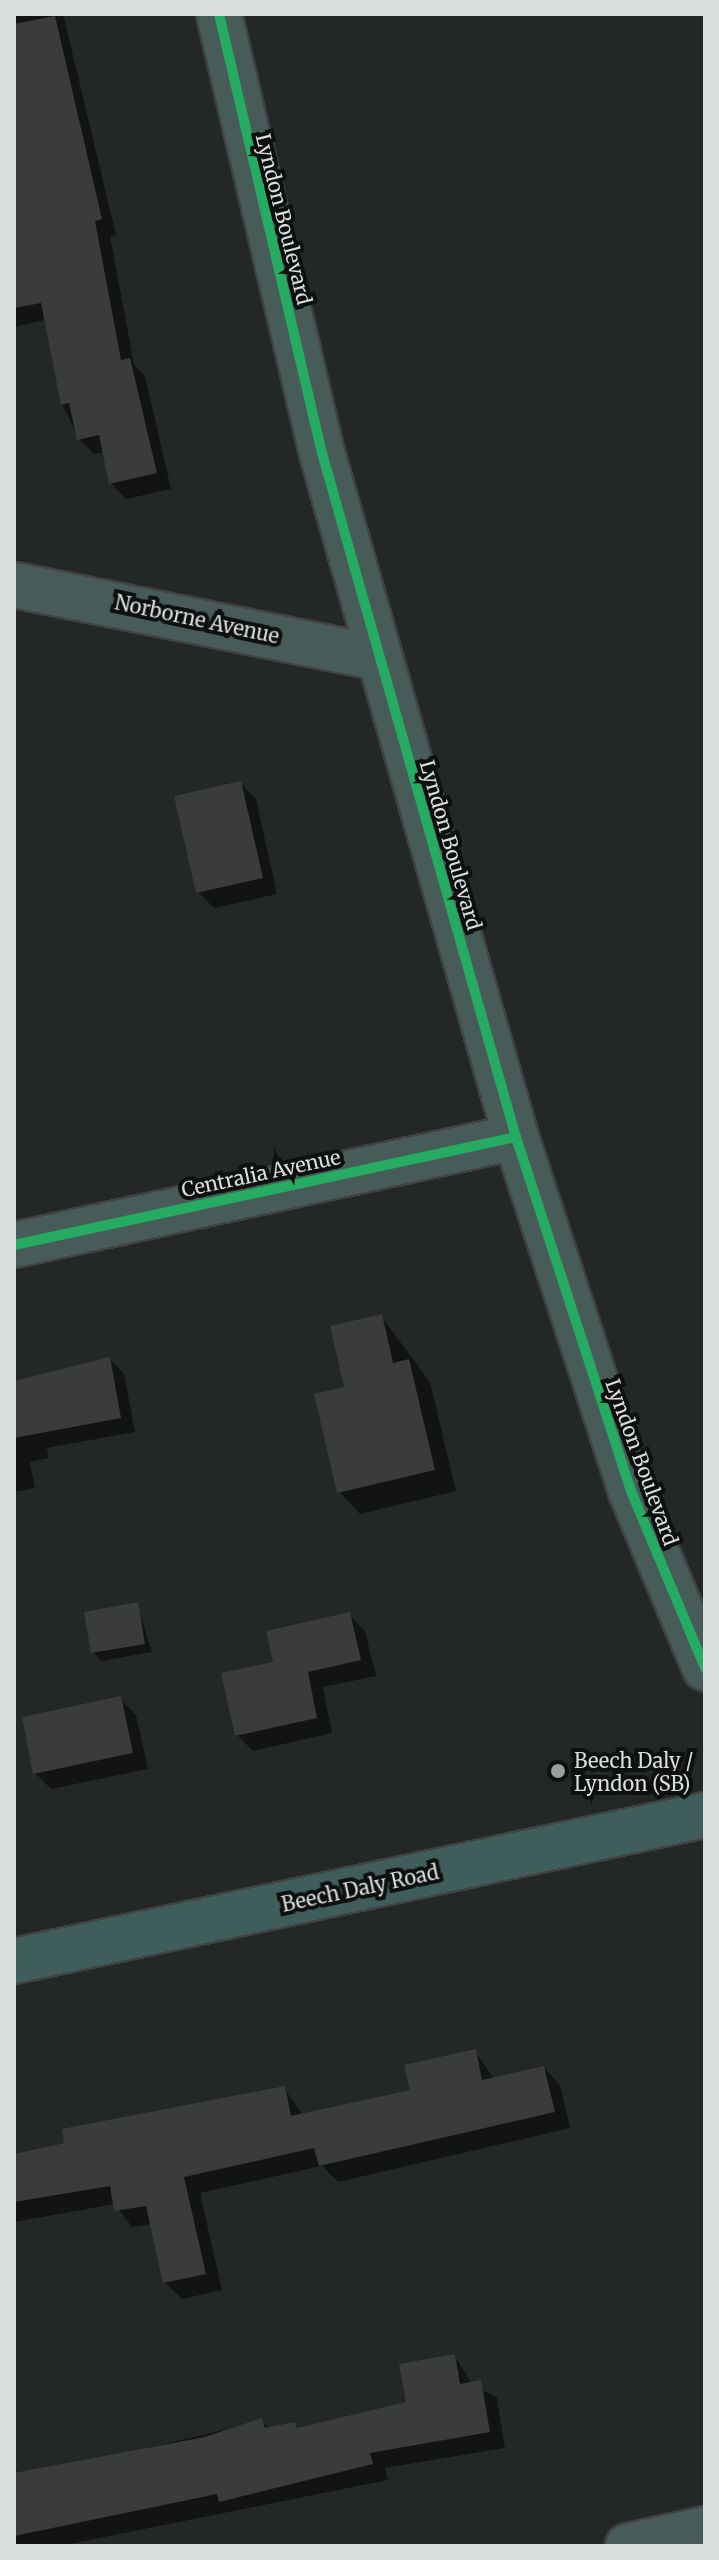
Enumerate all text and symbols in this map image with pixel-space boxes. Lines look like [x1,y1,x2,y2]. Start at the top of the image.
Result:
street label: Lyndon Boulevard [251,131,317,307]
street label: Norborne Avenue [113,590,281,648]
street label: Lyndon Boulevard [415,757,487,933]
street label: Centralia Avenue [179,1144,343,1202]
street label: Lyndon Boulevard [601,1376,683,1548]
place label: Beech Daly / Lyndon (SB) [574,1748,693,1795]
marker: Beech Daly / Lyndon (SB) [549,1762,567,1780]
street label: Beech Daly Road [279,1860,441,1916]

